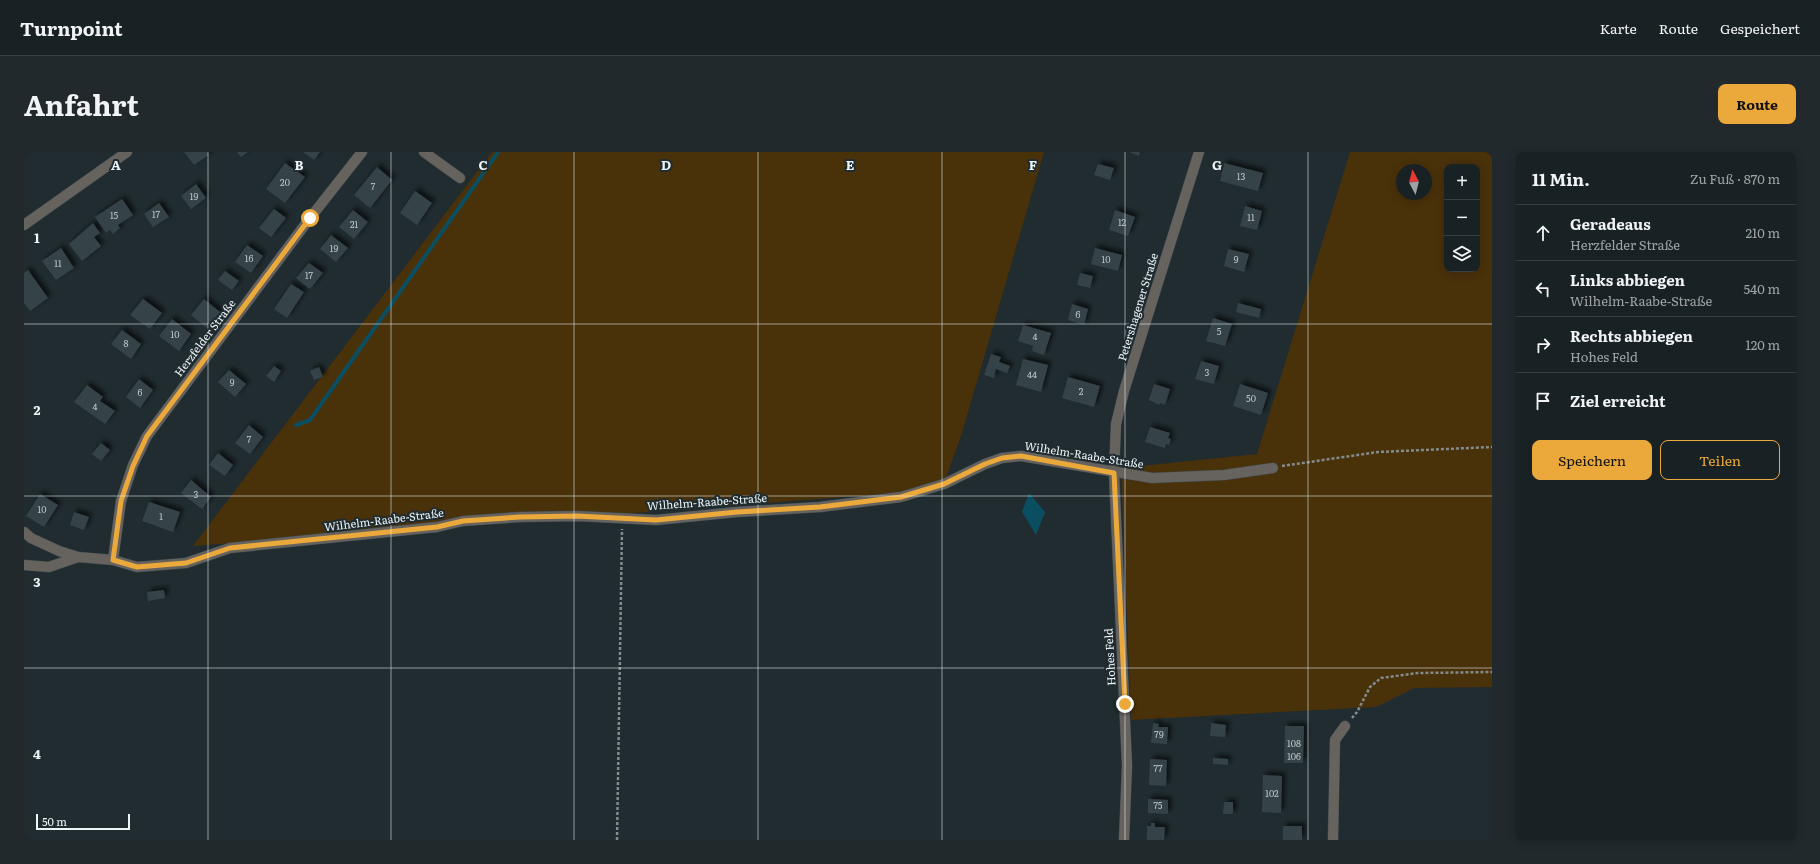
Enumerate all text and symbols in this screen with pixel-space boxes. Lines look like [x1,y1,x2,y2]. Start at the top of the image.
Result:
text: Turnpoint [20,14,123,42]
text: Karte [1600,18,1637,38]
text: Route [1659,18,1698,38]
text: Gespeichert [1720,18,1800,38]
text: Anfahrt [24,83,139,125]
button: Route [1718,84,1796,124]
text: A [111,155,121,174]
text: B [295,155,304,174]
text: C [478,155,488,174]
text: D [661,155,671,174]
text: E [846,155,855,174]
text: F [1029,155,1037,174]
text: G [1212,155,1222,174]
north arrow [1396,164,1432,200]
map controls [1444,164,1480,272]
button: + [1444,164,1480,200]
text: 11 Min. [1532,166,1590,191]
house number: 13 [1237,169,1245,183]
text: Zu Fuß · 870 m [1690,169,1780,188]
house number: 20 [280,175,290,189]
house number: 7 [371,179,376,193]
house number: 19 [190,189,198,203]
button: − [1444,200,1480,236]
house number: 17 [152,207,160,221]
house number: 15 [110,208,119,222]
route start [301,209,319,227]
house number: 11 [1247,210,1255,224]
text: Geradeaus [1570,212,1651,235]
house number: 12 [1118,215,1127,229]
house number: 21 [350,217,358,231]
icon: ahead [1532,222,1554,244]
text: 210 m [1745,223,1780,242]
text: 1 [34,228,40,247]
text: Herzfelder Straße [1570,235,1680,254]
button: layers [1444,236,1480,272]
house number: 19 [330,241,338,255]
street label: Petershagener Straße [1113,250,1161,363]
house number: 16 [245,251,253,265]
house number: 10 [1102,252,1110,266]
house number: 9 [1234,252,1239,266]
house number: 11 [54,256,62,270]
house number: 17 [305,268,313,282]
text: Links abbiegen [1570,268,1685,291]
icon: left [1532,278,1554,300]
text: 540 m [1744,279,1780,298]
text: Wilhelm-Raabe-Straße [1570,291,1712,310]
street label: Herzfelder Straße [170,295,239,379]
house number: 6 [1076,307,1081,321]
house number: 5 [1217,324,1222,338]
text: Rechts abbiegen [1570,324,1693,347]
house number: 10 [171,327,179,341]
house number: 4 [1033,329,1038,343]
icon: right [1532,334,1554,356]
text: 120 m [1745,335,1780,354]
house number: 8 [124,336,129,350]
text: Hohes Feld [1570,347,1638,366]
house number: 3 [1205,365,1210,379]
house number: 44 [1027,367,1037,381]
house number: 9 [230,375,235,389]
house number: 2 [1079,384,1084,398]
house number: 6 [138,385,143,399]
text: Ziel erreicht [1570,389,1665,412]
icon: arrive [1532,390,1554,412]
house number: 50 [1246,391,1256,405]
house number: 4 [93,399,98,413]
text: 2 [34,400,41,419]
house number: 7 [247,432,252,446]
street label: Wilhelm-Raabe-Straße [1023,437,1145,471]
button: Speichern [1532,440,1652,480]
button: Teilen [1660,440,1780,480]
house number: 3 [194,487,199,501]
street label: Wilhelm-Raabe-Straße [646,489,768,513]
house number: 10 [38,502,46,516]
street label: Wilhelm-Raabe-Straße [323,504,445,534]
house number: 1 [159,509,163,523]
text: 3 [33,572,41,591]
street label: Hohes Feld [1099,628,1118,686]
route end [1116,695,1134,713]
house number: 79 [1154,727,1164,741]
house number: 108 [1287,736,1301,750]
text: 4 [33,744,41,763]
house number: 106 [1287,749,1301,763]
house number: 77 [1153,761,1163,775]
house number: 102 [1265,786,1279,800]
house number: 75 [1154,798,1163,812]
scale bar [36,812,130,831]
text: 50 m [42,813,67,829]

